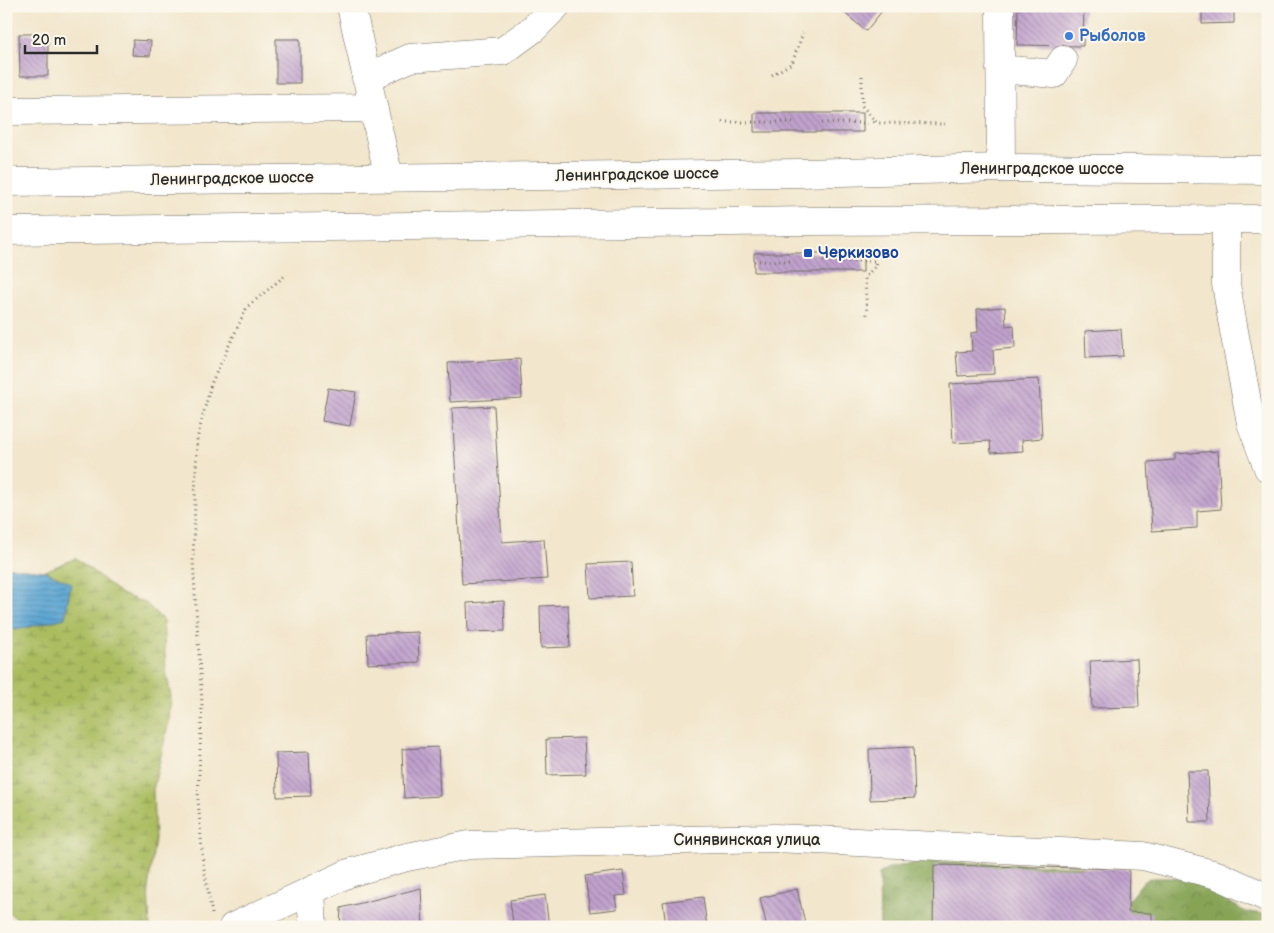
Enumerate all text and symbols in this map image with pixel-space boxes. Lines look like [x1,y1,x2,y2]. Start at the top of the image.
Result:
scale bar [25,22,98,54]
place label: Рыболов [1079,27,1146,46]
marker: Рыболов [1063,30,1075,42]
text: 20 m [32,31,66,50]
street label: Ленинградское шоссе [959,160,1124,179]
street label: Ленинградское шоссе [554,164,719,186]
street label: Ленинградское шоссе [149,168,314,190]
place label: Черкизово [818,244,899,263]
marker: Черкизово [802,247,814,259]
street label: Синявинская улица [673,831,821,850]

